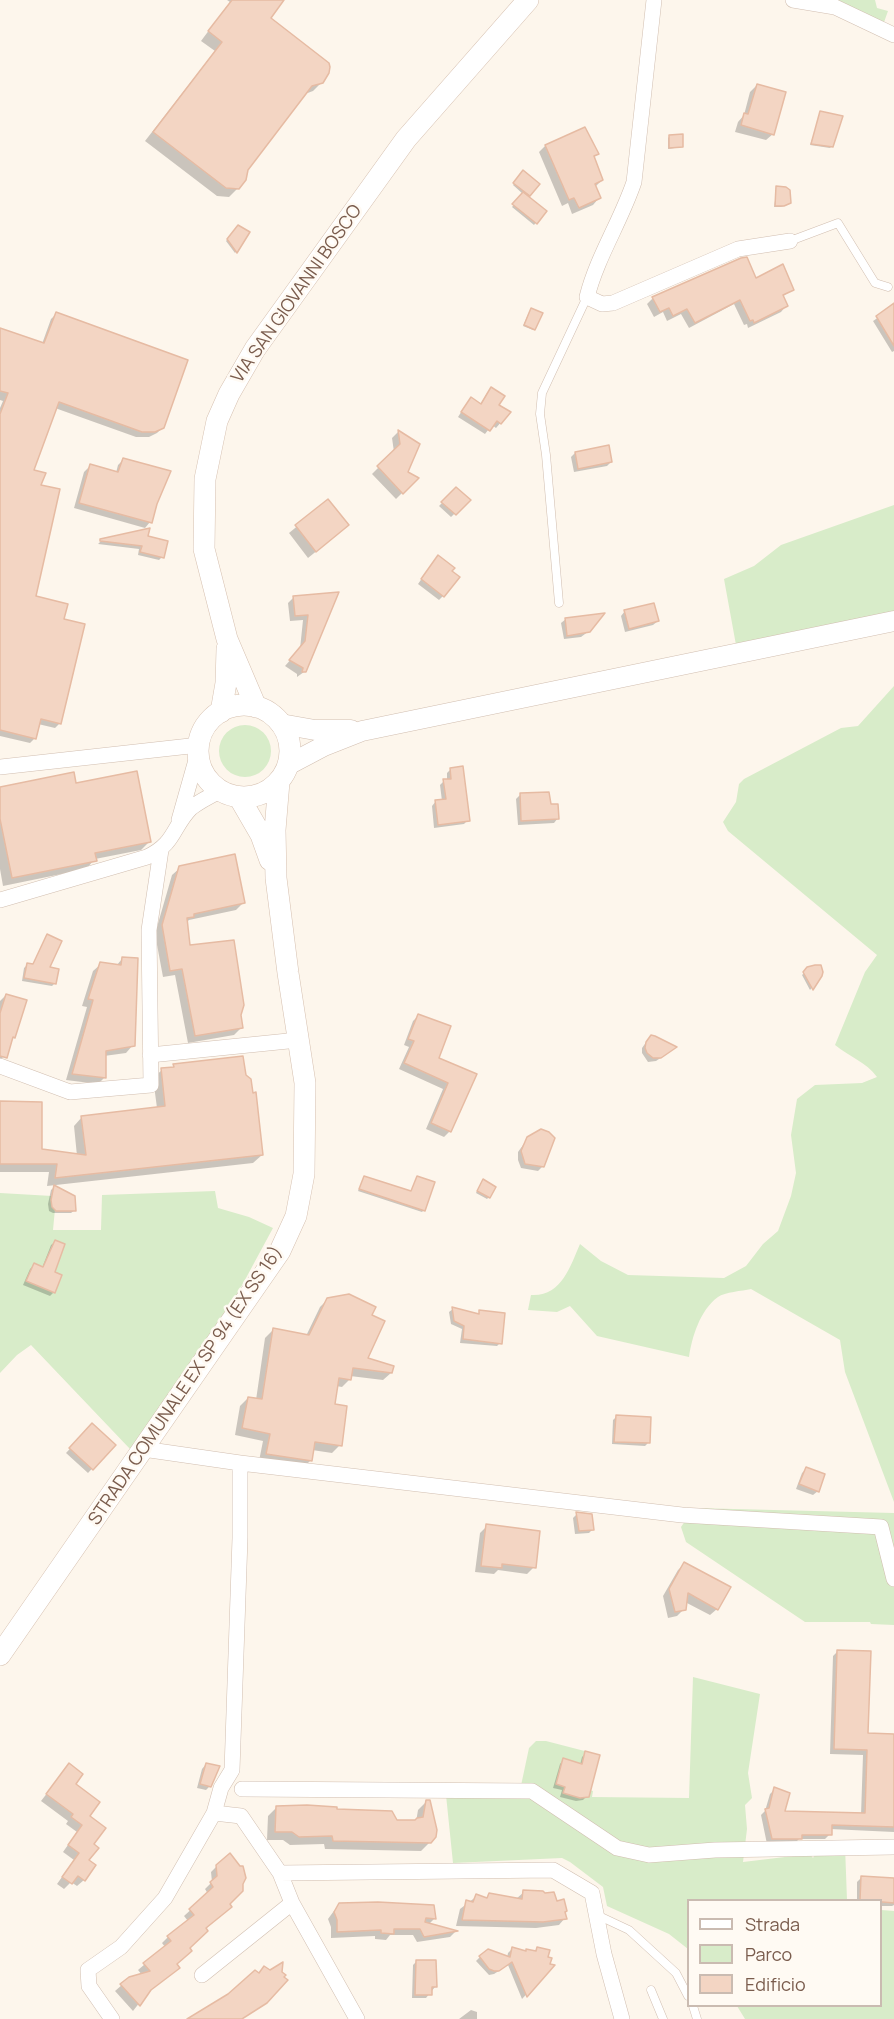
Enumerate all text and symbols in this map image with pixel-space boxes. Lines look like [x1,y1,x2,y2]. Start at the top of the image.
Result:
street label: VIA SAN GIOVANNI BOSCO [227,201,367,387]
street label: STRADA COMUNALE EX SP 94 (EX SS 16) [84,1242,288,1530]
legend [687,1899,882,2007]
text: Strada [745,1912,800,1936]
text: Parco [745,1942,792,1966]
text: Edificio [745,1972,806,1996]

